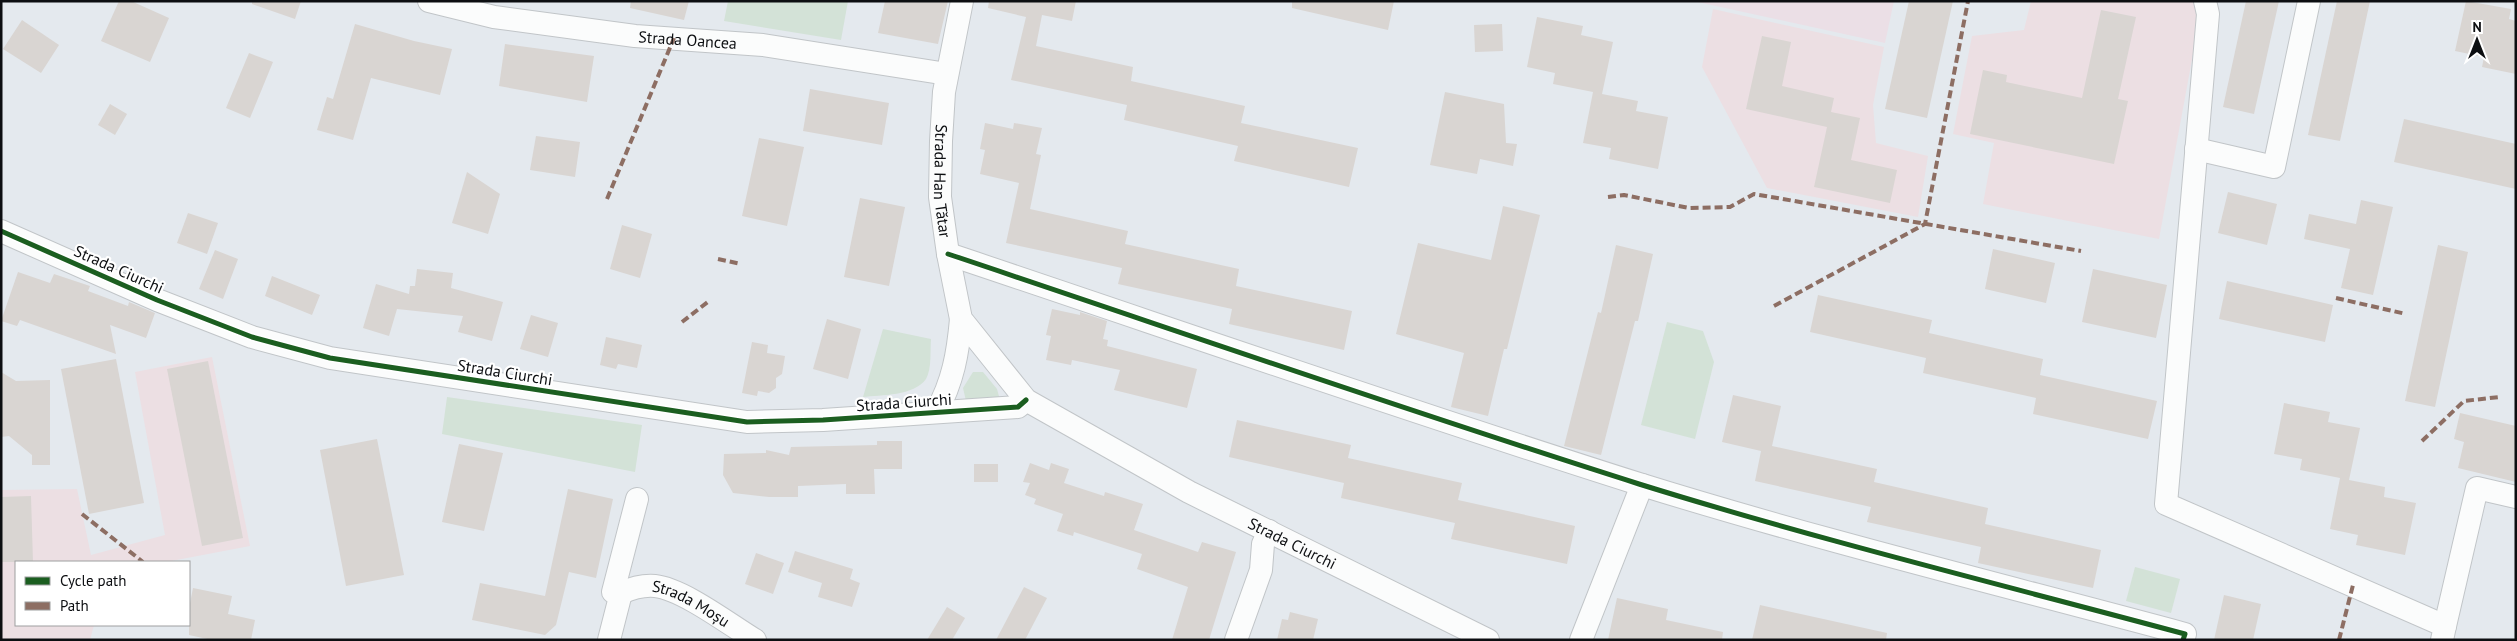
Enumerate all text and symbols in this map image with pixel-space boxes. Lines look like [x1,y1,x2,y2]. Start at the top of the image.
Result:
north arrow [2452,15,2502,65]
text: N [2472,18,2482,36]
street label: Strada Oancea [638,26,738,53]
street label: Strada Han Tătar [930,124,956,240]
street label: Strada Ciurchi [71,240,167,298]
street label: Strada Ciurchi [456,355,554,389]
street label: Strada Ciurchi [855,389,953,415]
street label: Strada Ciurchi [1245,513,1340,573]
legend [15,561,190,626]
text: Cycle path [60,571,126,590]
street label: Strada Moșu [651,576,734,631]
text: Path [60,596,89,615]

